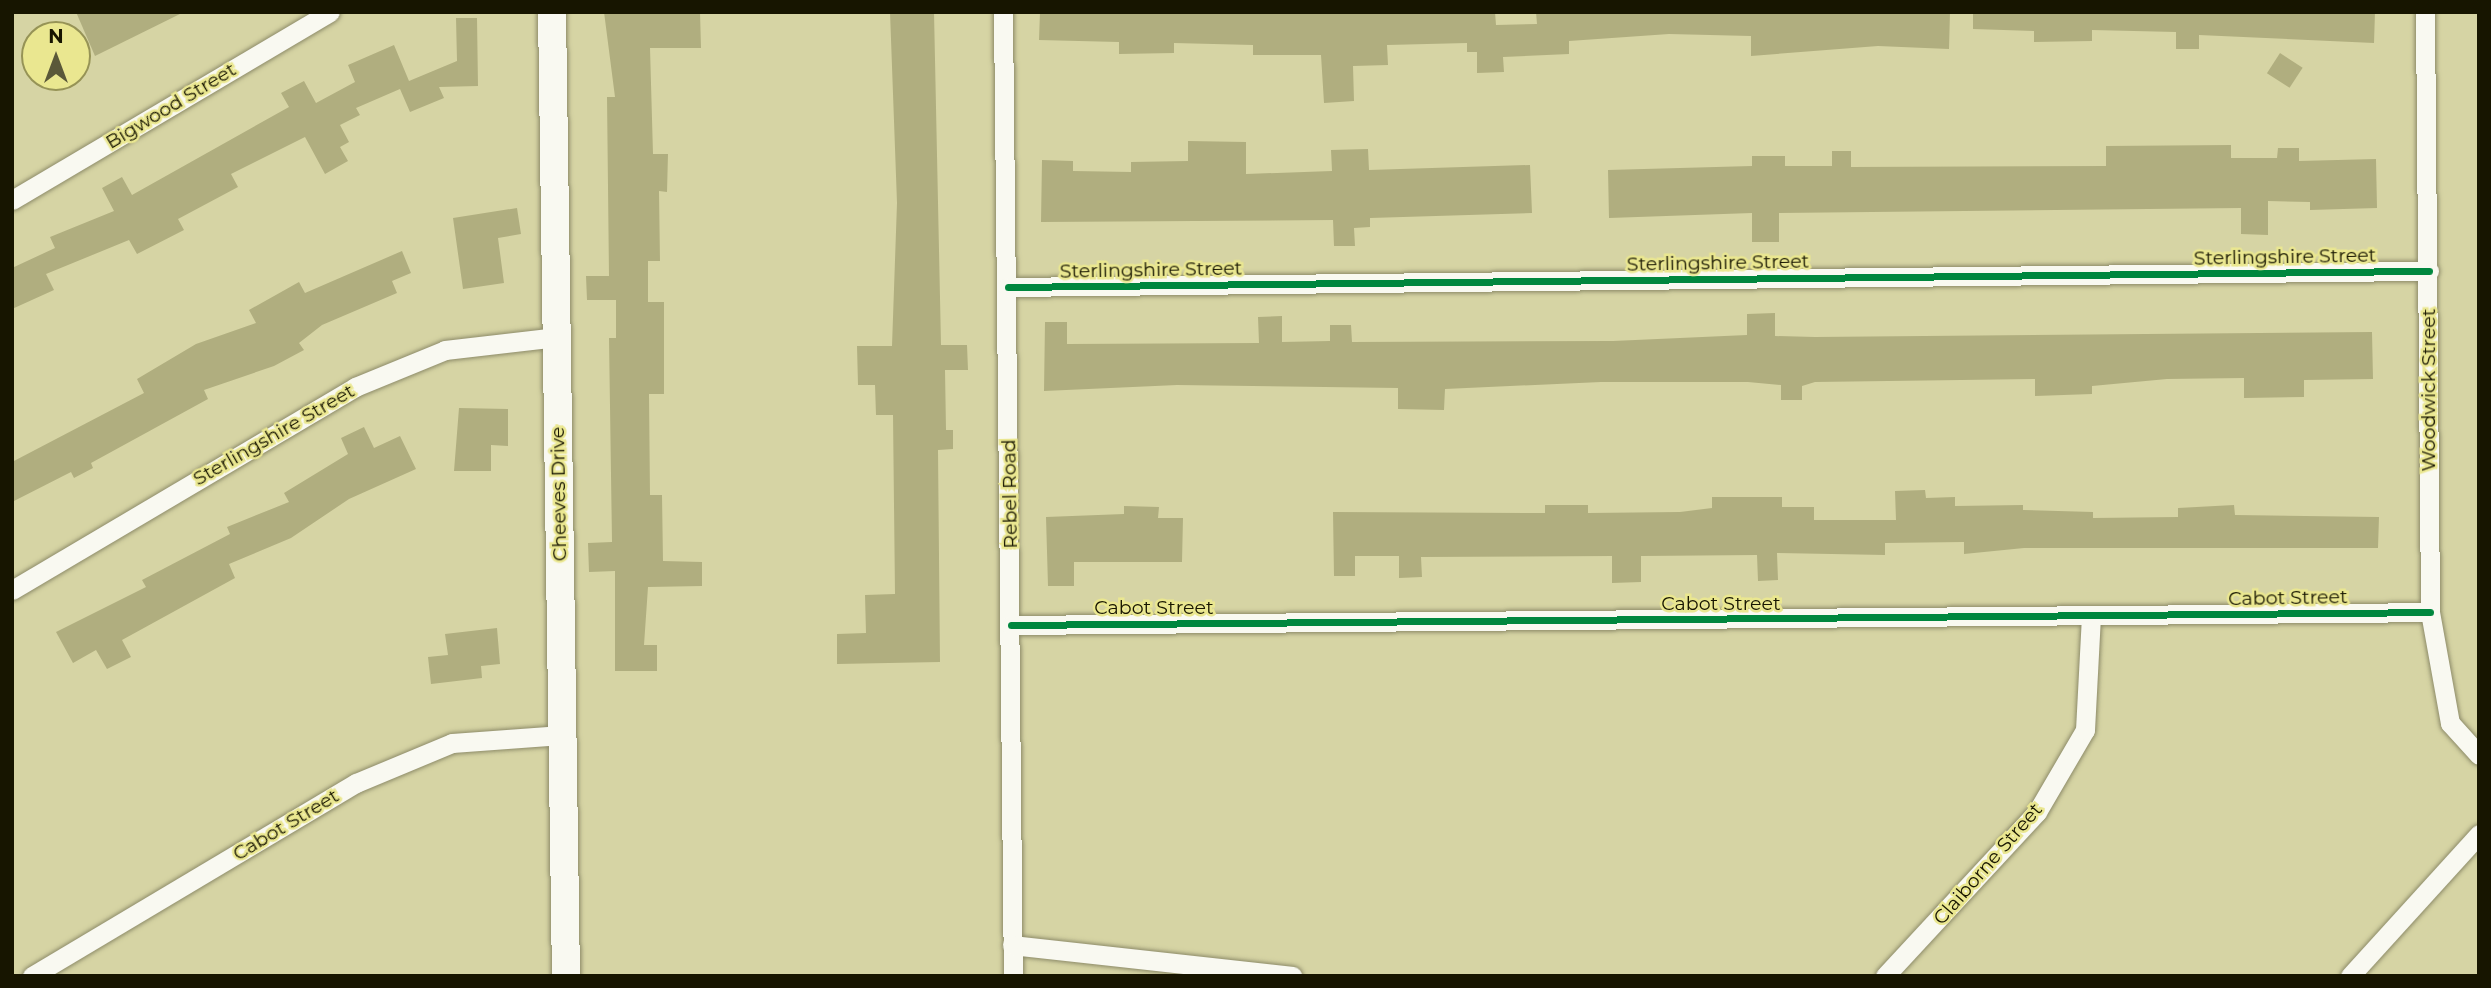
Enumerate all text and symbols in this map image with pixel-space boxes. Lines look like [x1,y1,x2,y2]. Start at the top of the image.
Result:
north arrow [21,21,91,91]
text: N [48,25,64,48]
street label: Bigwood Street [102,58,240,154]
street label: Sterlingshire Street [2194,244,2376,270]
street label: Sterlingshire Street [1627,250,1809,276]
street label: Sterlingshire Street [1060,257,1242,283]
street label: Woodwick Street [2418,309,2440,471]
street label: Sterlingshire Street [189,379,359,491]
street label: Cheeves Drive [546,427,572,561]
street label: Rebel Road [998,439,1022,549]
street label: Cabot Street [2228,586,2348,610]
street label: Cabot Street [1661,593,1781,615]
street label: Cabot Street [1094,597,1214,619]
street label: Cabot Street [229,784,343,866]
street label: Claiborne Street [1929,798,2047,930]

